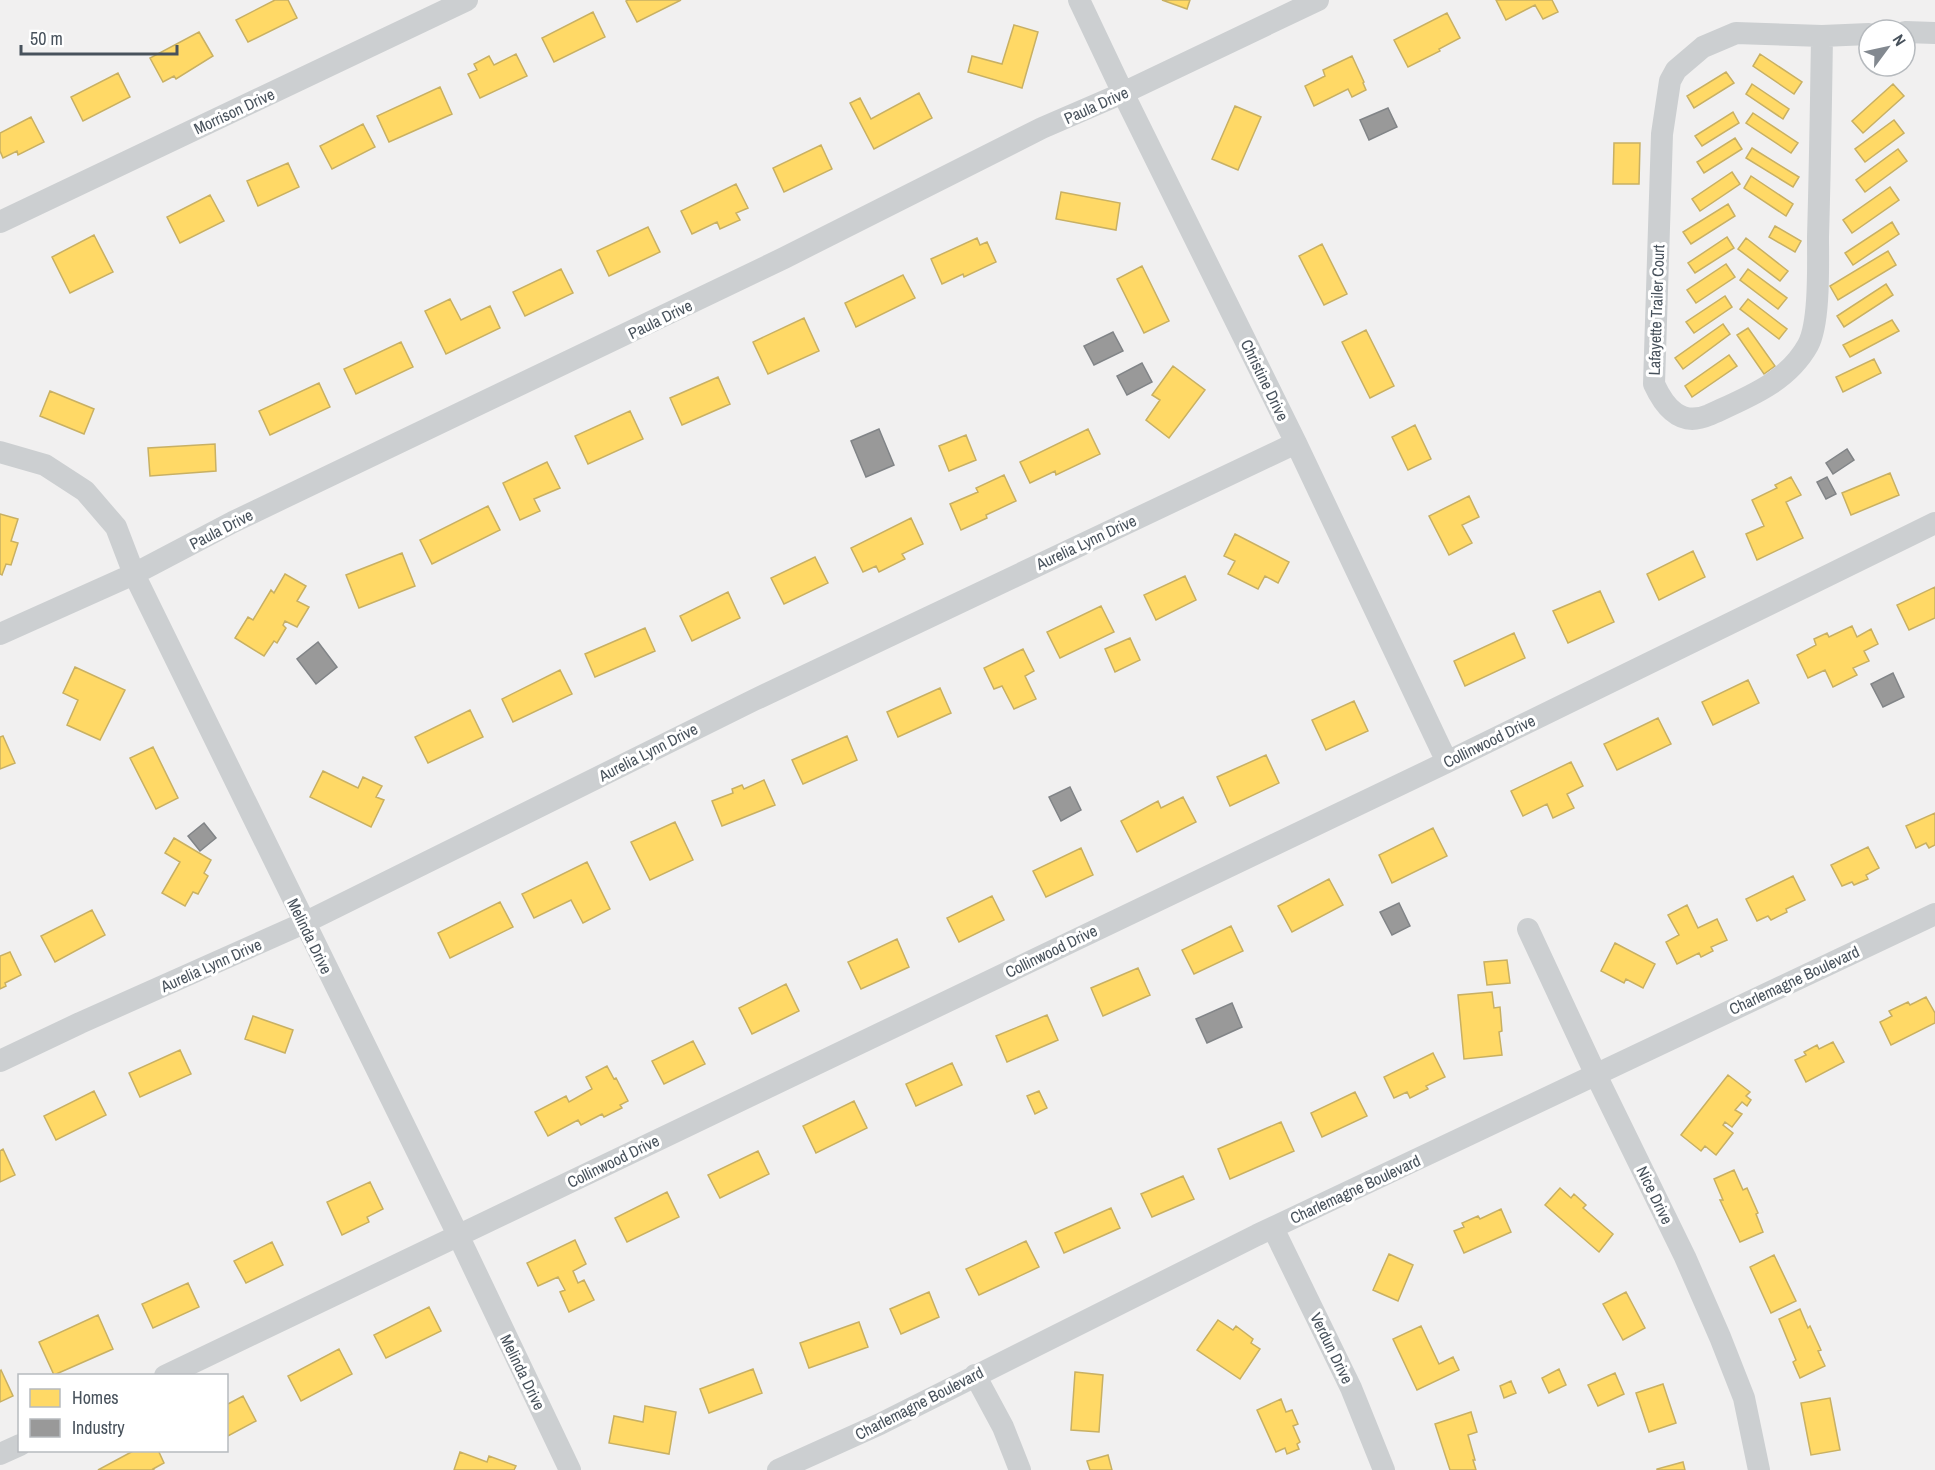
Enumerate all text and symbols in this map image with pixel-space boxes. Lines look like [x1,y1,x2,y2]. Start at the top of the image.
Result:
scale bar [21,18,177,56]
north arrow [1857,18,1917,78]
text: 50 m [30,26,63,51]
text: N [1888,30,1911,50]
street label: Paula Drive [1060,81,1132,129]
street label: Morrison Drive [190,83,278,139]
street label: Lafayette Trailer Court [1643,244,1669,376]
street label: Paula Drive [624,294,696,344]
street label: Christine Drive [1236,336,1294,424]
street label: Paula Drive [185,504,257,554]
street label: Aurelia Lynn Drive [1031,509,1140,575]
street label: Collinwood Drive [1439,709,1539,773]
street label: Aurelia Lynn Drive [594,718,701,787]
street label: Melinda Drive [282,894,338,978]
street label: Collinwood Drive [1001,919,1101,983]
street label: Aurelia Lynn Drive [156,933,265,997]
street label: Charlemagne Boulevard [1725,940,1863,1020]
street label: Collinwood Drive [563,1129,663,1193]
street label: Charlemagne Boulevard [1286,1149,1424,1229]
street label: Nice Drive [1632,1162,1678,1228]
street label: Verdun Drive [1305,1309,1359,1387]
street label: Melinda Drive [495,1330,551,1414]
street label: Charlemagne Boulevard [851,1361,987,1445]
legend [18,1374,228,1452]
text: Homes [72,1385,119,1410]
text: Industry [72,1415,125,1440]

